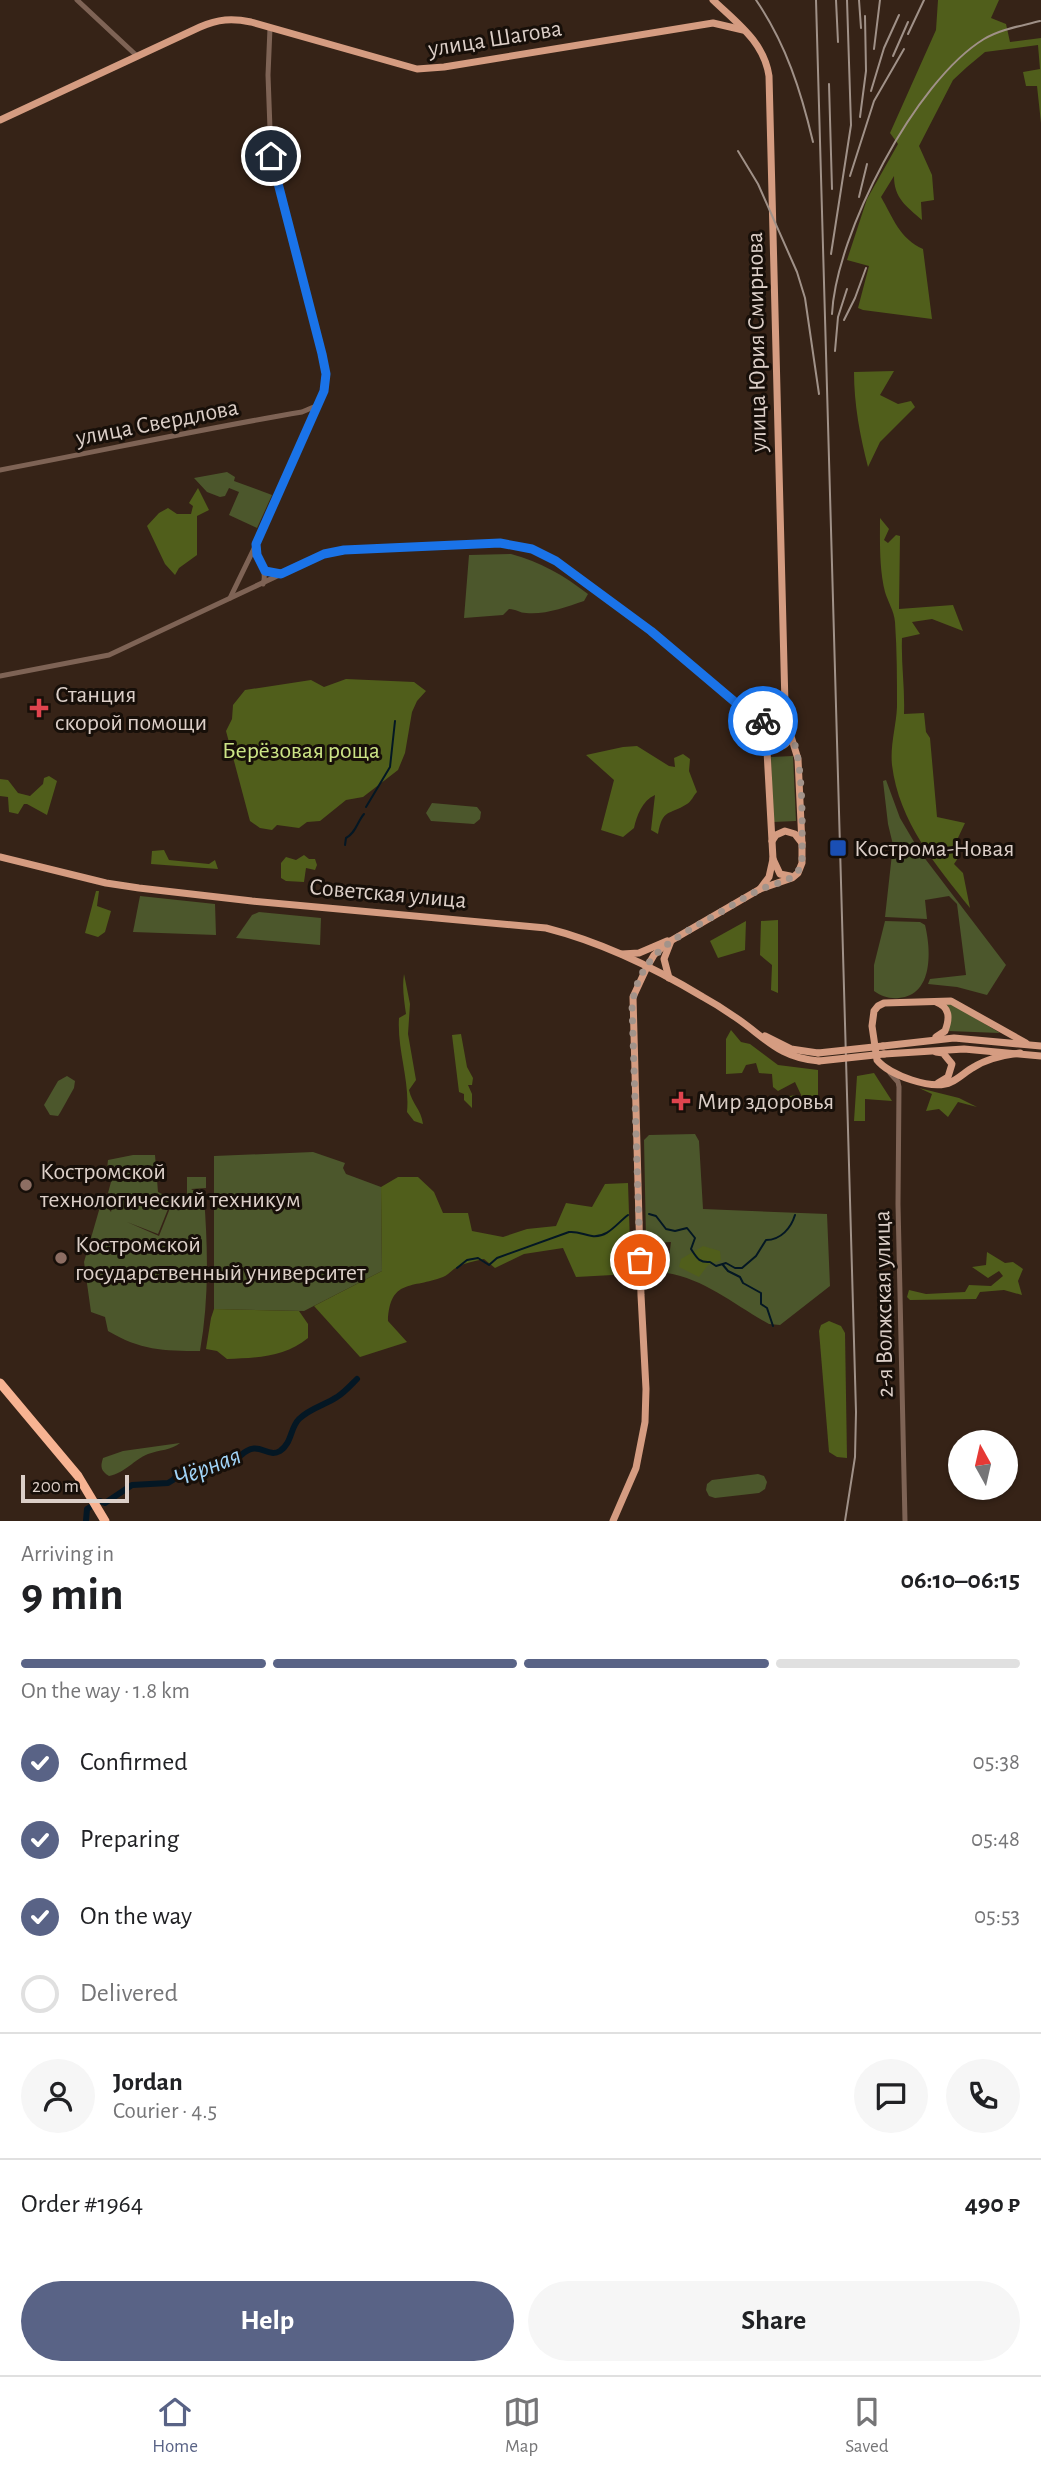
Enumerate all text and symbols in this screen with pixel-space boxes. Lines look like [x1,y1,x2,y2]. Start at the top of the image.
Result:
street label: улица Шагова [426,17,564,62]
pin [241,126,301,186]
icon: home [252,137,290,175]
street label: улица Юрия Смирнова [743,232,771,453]
street label: улица Свердлова [73,395,241,451]
place label: Станция скорой помощи [55,683,207,735]
courier [728,686,798,756]
marker: Станция скорой помощи [29,698,49,718]
icon: bike [744,702,782,740]
park label: Берёзовая роща [222,739,380,763]
place label: Кострома-Новая [854,837,1014,861]
marker: Кострома-Новая [828,838,848,858]
street label: Советская улица [308,875,468,913]
place label: Мир здоровья [697,1090,834,1114]
marker: Мир здоровья [671,1091,691,1111]
place label: Костромской технологический техникум [39,1160,301,1212]
marker: Костромской технологический техникум [18,1177,34,1193]
street label: 2-я Волжская улица [870,1210,898,1398]
pin [610,1230,670,1290]
place label: Костромской государственный университет [75,1233,366,1285]
icon: bag [621,1241,659,1279]
marker: Костромской государственный университет [53,1250,69,1266]
north arrow [948,1430,1018,1500]
map controls [948,1430,1018,1500]
water label: Чёрная [170,1442,244,1492]
scale bar [21,1472,130,1504]
text: 200 m [32,1477,79,1496]
text: Arriving in [21,1543,114,1566]
text: 06:10–06:15 [900,1567,1020,1593]
text: 9 min [21,1572,124,1618]
text: On the way · 1.8 km [21,1680,190,1703]
icon: check [21,1744,59,1782]
text: Confirmed [80,1749,188,1775]
text: 05:38 [973,1751,1020,1774]
icon: check [21,1821,59,1859]
text: Preparing [80,1826,179,1852]
text: 05:48 [971,1828,1020,1851]
icon: check [21,1898,59,1936]
text: On the way [80,1903,192,1929]
text: 05:53 [974,1905,1020,1928]
text: Delivered [80,1980,178,2006]
button: person [21,2059,95,2133]
button: chat [854,2059,928,2133]
button: phone [946,2059,1020,2133]
text: Jordan [113,2069,183,2095]
text: Courier · 4.5 [113,2100,217,2123]
text: Order #1964 [21,2191,143,2217]
text: 490 ₽ [965,2191,1020,2217]
button: Help [21,2281,514,2361]
button: Share [528,2281,1020,2361]
tab: Home [152,2393,198,2458]
tab: Map [503,2393,541,2458]
tab: Saved [845,2393,889,2458]

